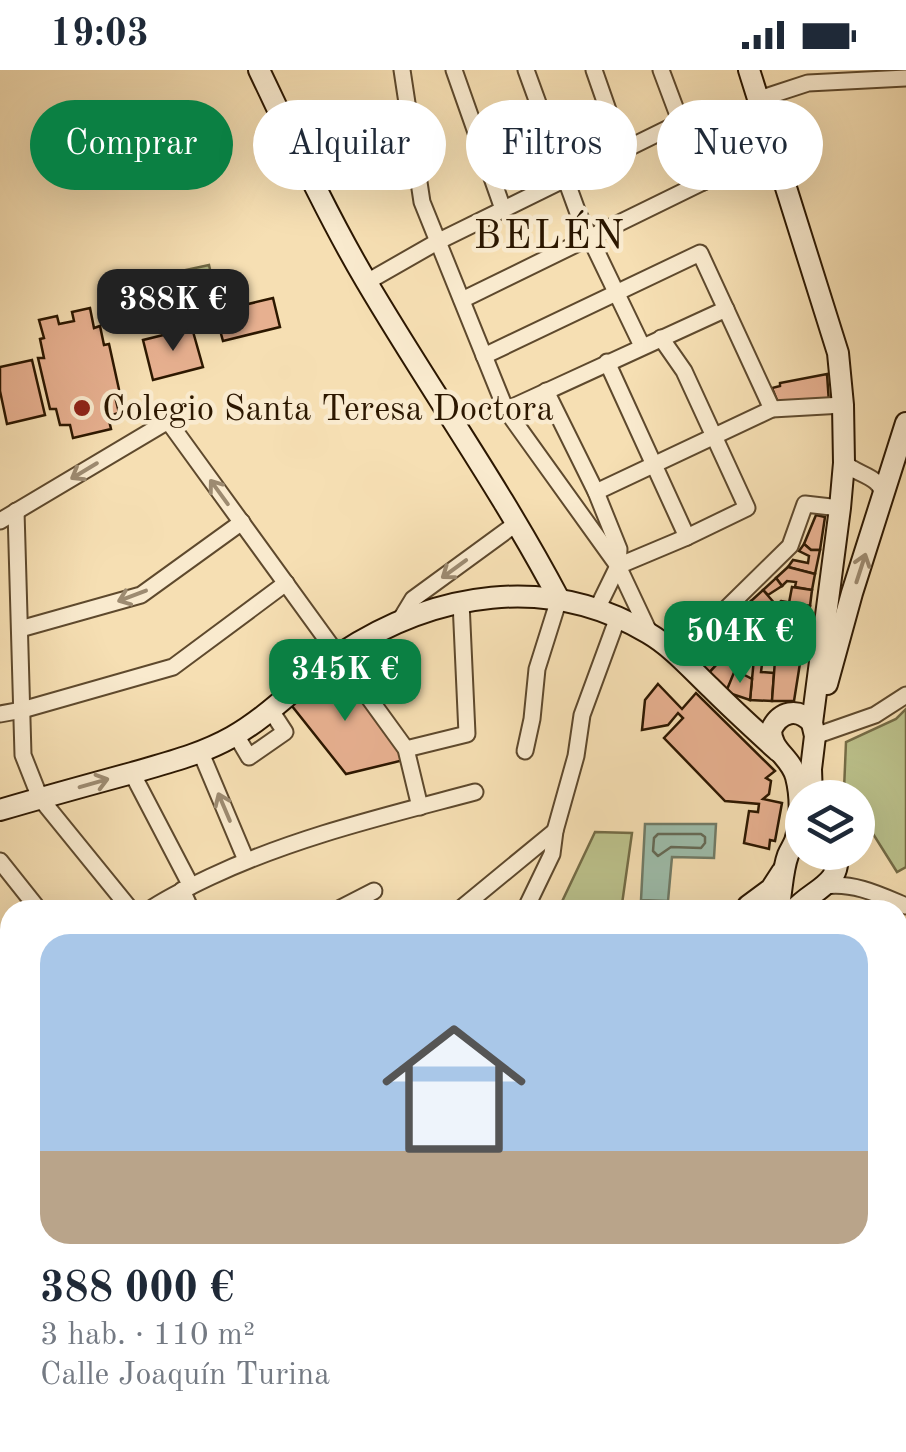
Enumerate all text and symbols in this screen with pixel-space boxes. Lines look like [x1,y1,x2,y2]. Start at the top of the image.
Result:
text: 19:03 [50,16,149,54]
chip: Comprar [30,100,233,190]
chip: Alquilar [253,100,446,190]
chip: Filtros [466,100,637,190]
chip: Nuevo [657,100,823,190]
district label: BELÉN [474,210,626,258]
pin: 388K € [92,269,254,354]
text: 388K € [119,285,227,317]
place label: Colegio Santa Teresa Doctora [102,393,554,428]
marker: Colegio Santa Teresa Doctora [71,397,93,419]
one-way arrow [70,461,99,481]
one-way arrow [209,478,230,506]
one-way arrow [853,553,871,584]
one-way arrow [441,558,468,579]
one-way arrow [117,588,148,606]
pin: 504K € [659,601,821,686]
text: 504K € [686,617,794,649]
pin: 345K € [264,639,426,724]
text: 345K € [291,655,399,687]
one-way arrow [77,773,109,791]
map controls [785,780,875,870]
button: layers [785,780,875,870]
one-way arrow [213,792,231,823]
icon: home [364,999,544,1179]
text: 388 000 € [40,1269,234,1311]
text: 3 hab. · 110 m² [40,1320,255,1352]
text: Calle Joaquín Turina [40,1360,330,1392]

